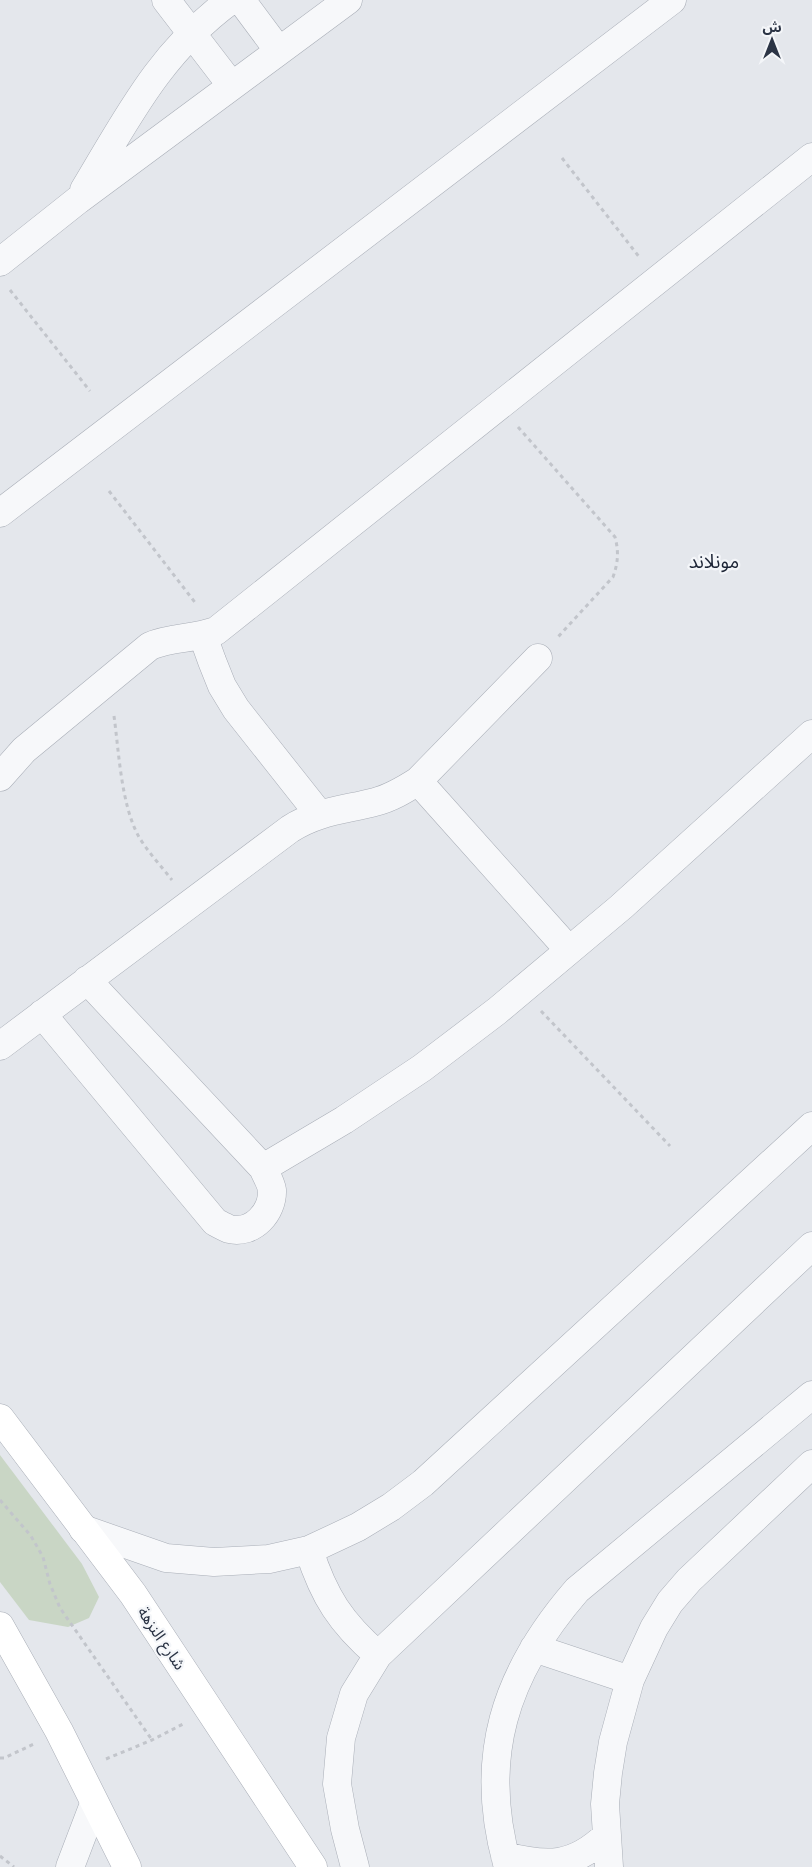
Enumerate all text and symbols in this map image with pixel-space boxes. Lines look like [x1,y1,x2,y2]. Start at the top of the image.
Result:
north arrow [747,15,797,65]
text: ش [762,18,782,35]
district label: مونلاند [689,550,739,573]
street label: شارع النزهة [131,1603,190,1675]

